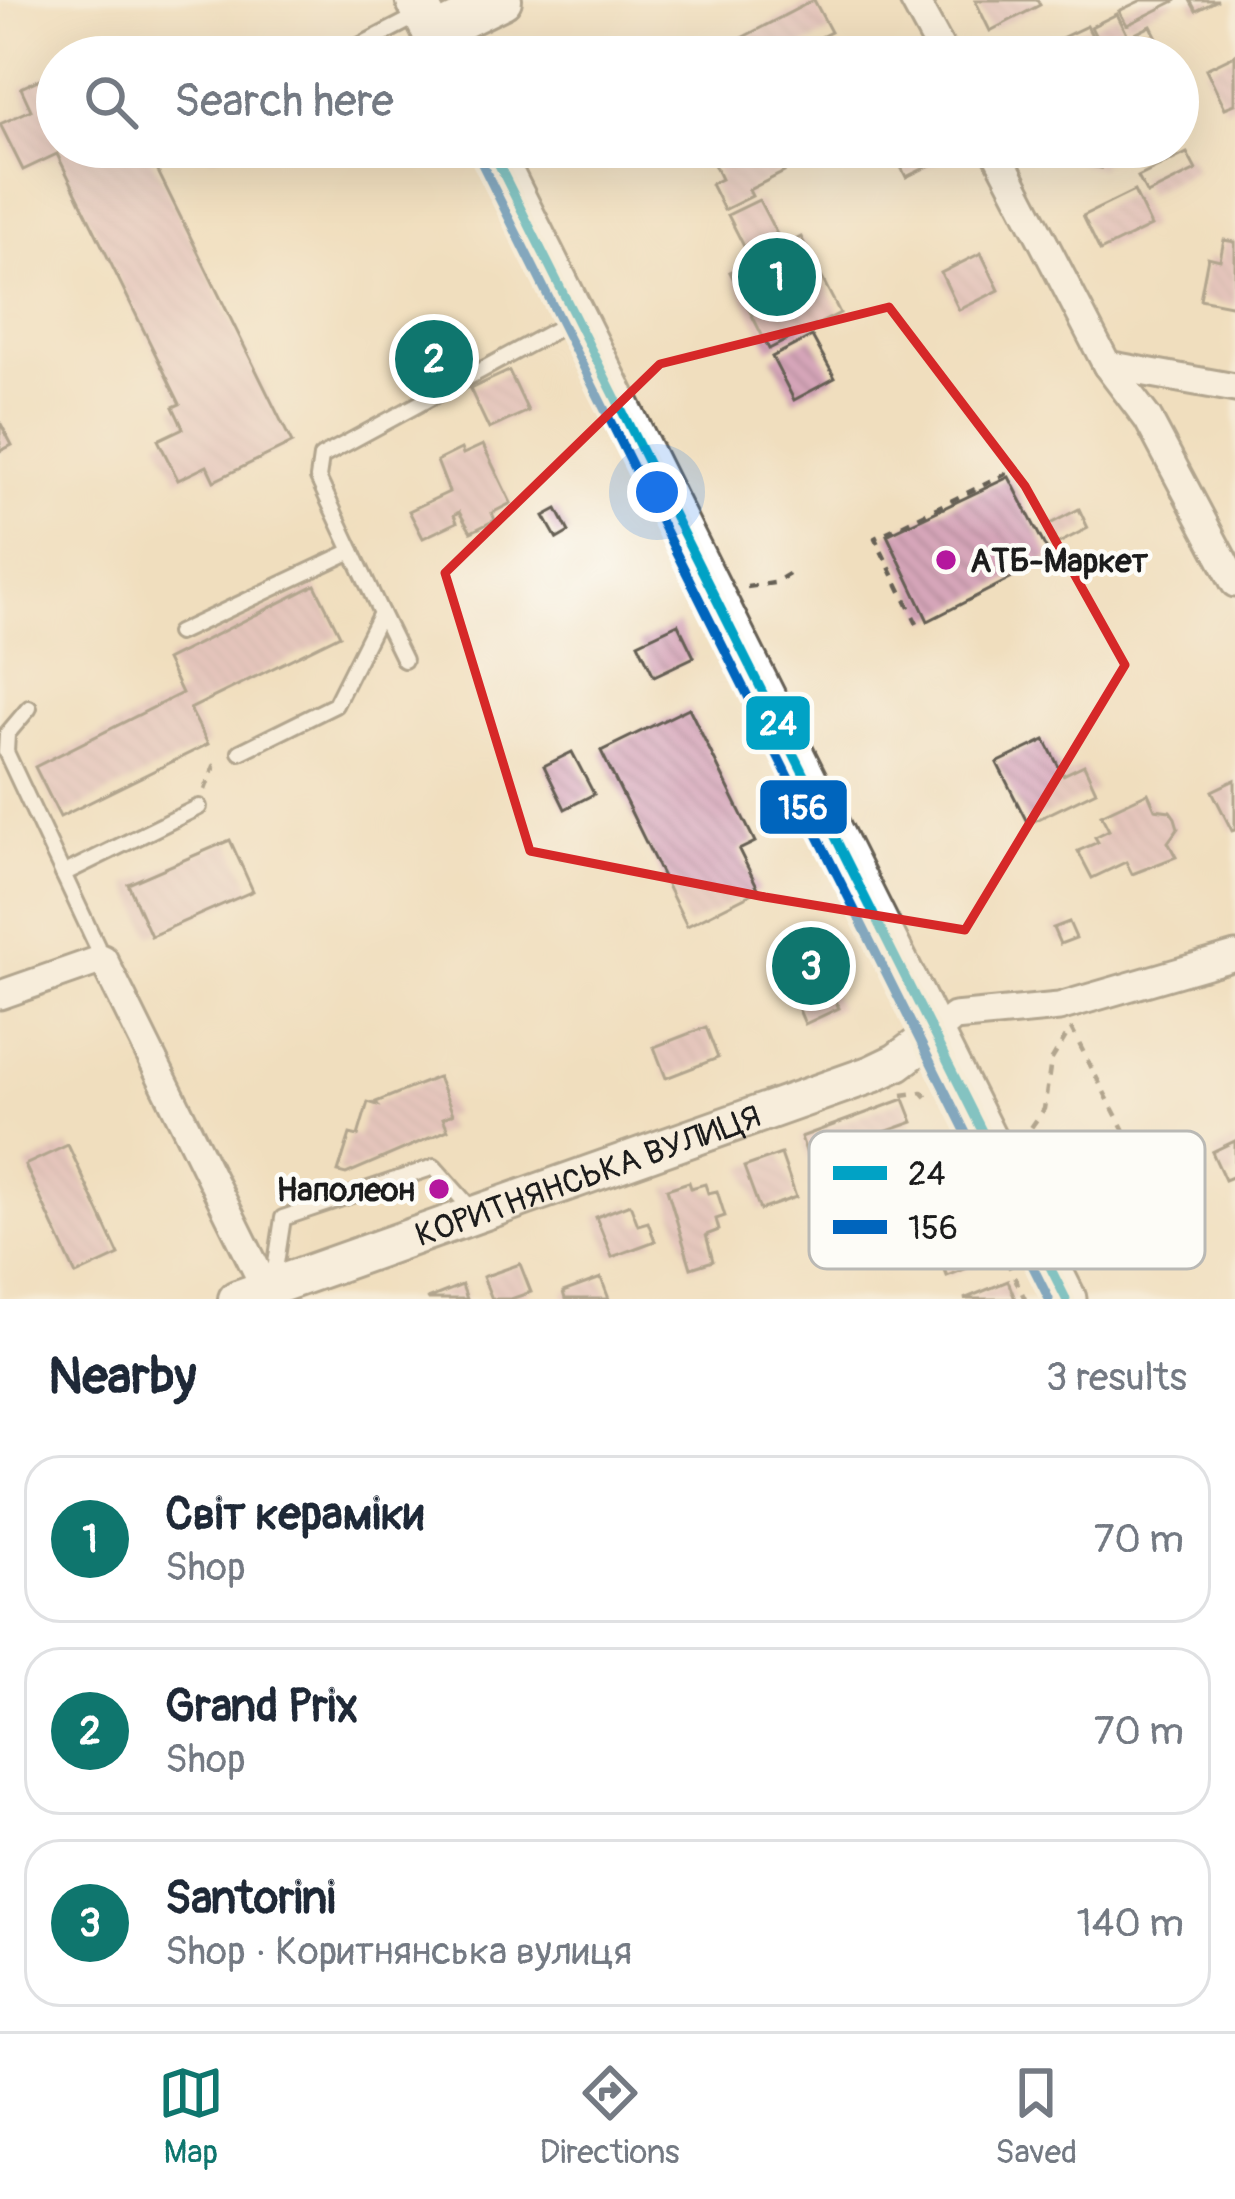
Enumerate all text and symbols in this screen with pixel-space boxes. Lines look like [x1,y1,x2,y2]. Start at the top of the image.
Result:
search box [36,36,1199,168]
icon: search [78,69,144,135]
text: Search here [174,74,394,130]
pin: 1 [738,232,816,322]
pin: 2 [395,314,473,404]
your location [627,462,687,522]
place label: АТБ-Маркет [970,541,1149,582]
marker: АТБ-Маркет [933,547,959,573]
line badge: 24 [744,694,812,752]
text: 24 [759,704,797,745]
line badge: 156 [758,778,849,836]
text: 156 [778,788,828,829]
pin: 3 [772,921,850,1011]
street label: КОРИТНЯНСЬКА ВУЛИЦЯ [410,1096,766,1256]
legend [809,1131,1205,1269]
text: 24 [908,1154,946,1195]
place label: Наполеон [276,1170,415,1211]
marker: Наполеон [426,1176,452,1202]
text: 156 [908,1208,958,1249]
text: Nearby [48,1345,196,1409]
text: 3 results [1046,1353,1187,1402]
text: Світ кераміки [165,1487,424,1543]
text: 1 [82,1515,98,1564]
text: 70 m [1094,1515,1184,1564]
text: Shop [165,1543,246,1592]
text: Grand Prix [165,1679,358,1735]
text: 2 [79,1707,101,1756]
text: 70 m [1094,1707,1184,1756]
text: Shop [165,1735,246,1784]
text: Santorini [165,1871,335,1927]
text: 3 [79,1899,101,1948]
text: 140 m [1076,1899,1184,1948]
text: Shop · Коритнянська вулиця [165,1927,632,1976]
tab: Map [158,2060,224,2173]
tab: Directions [540,2060,680,2173]
tab: Saved [995,2060,1077,2173]

